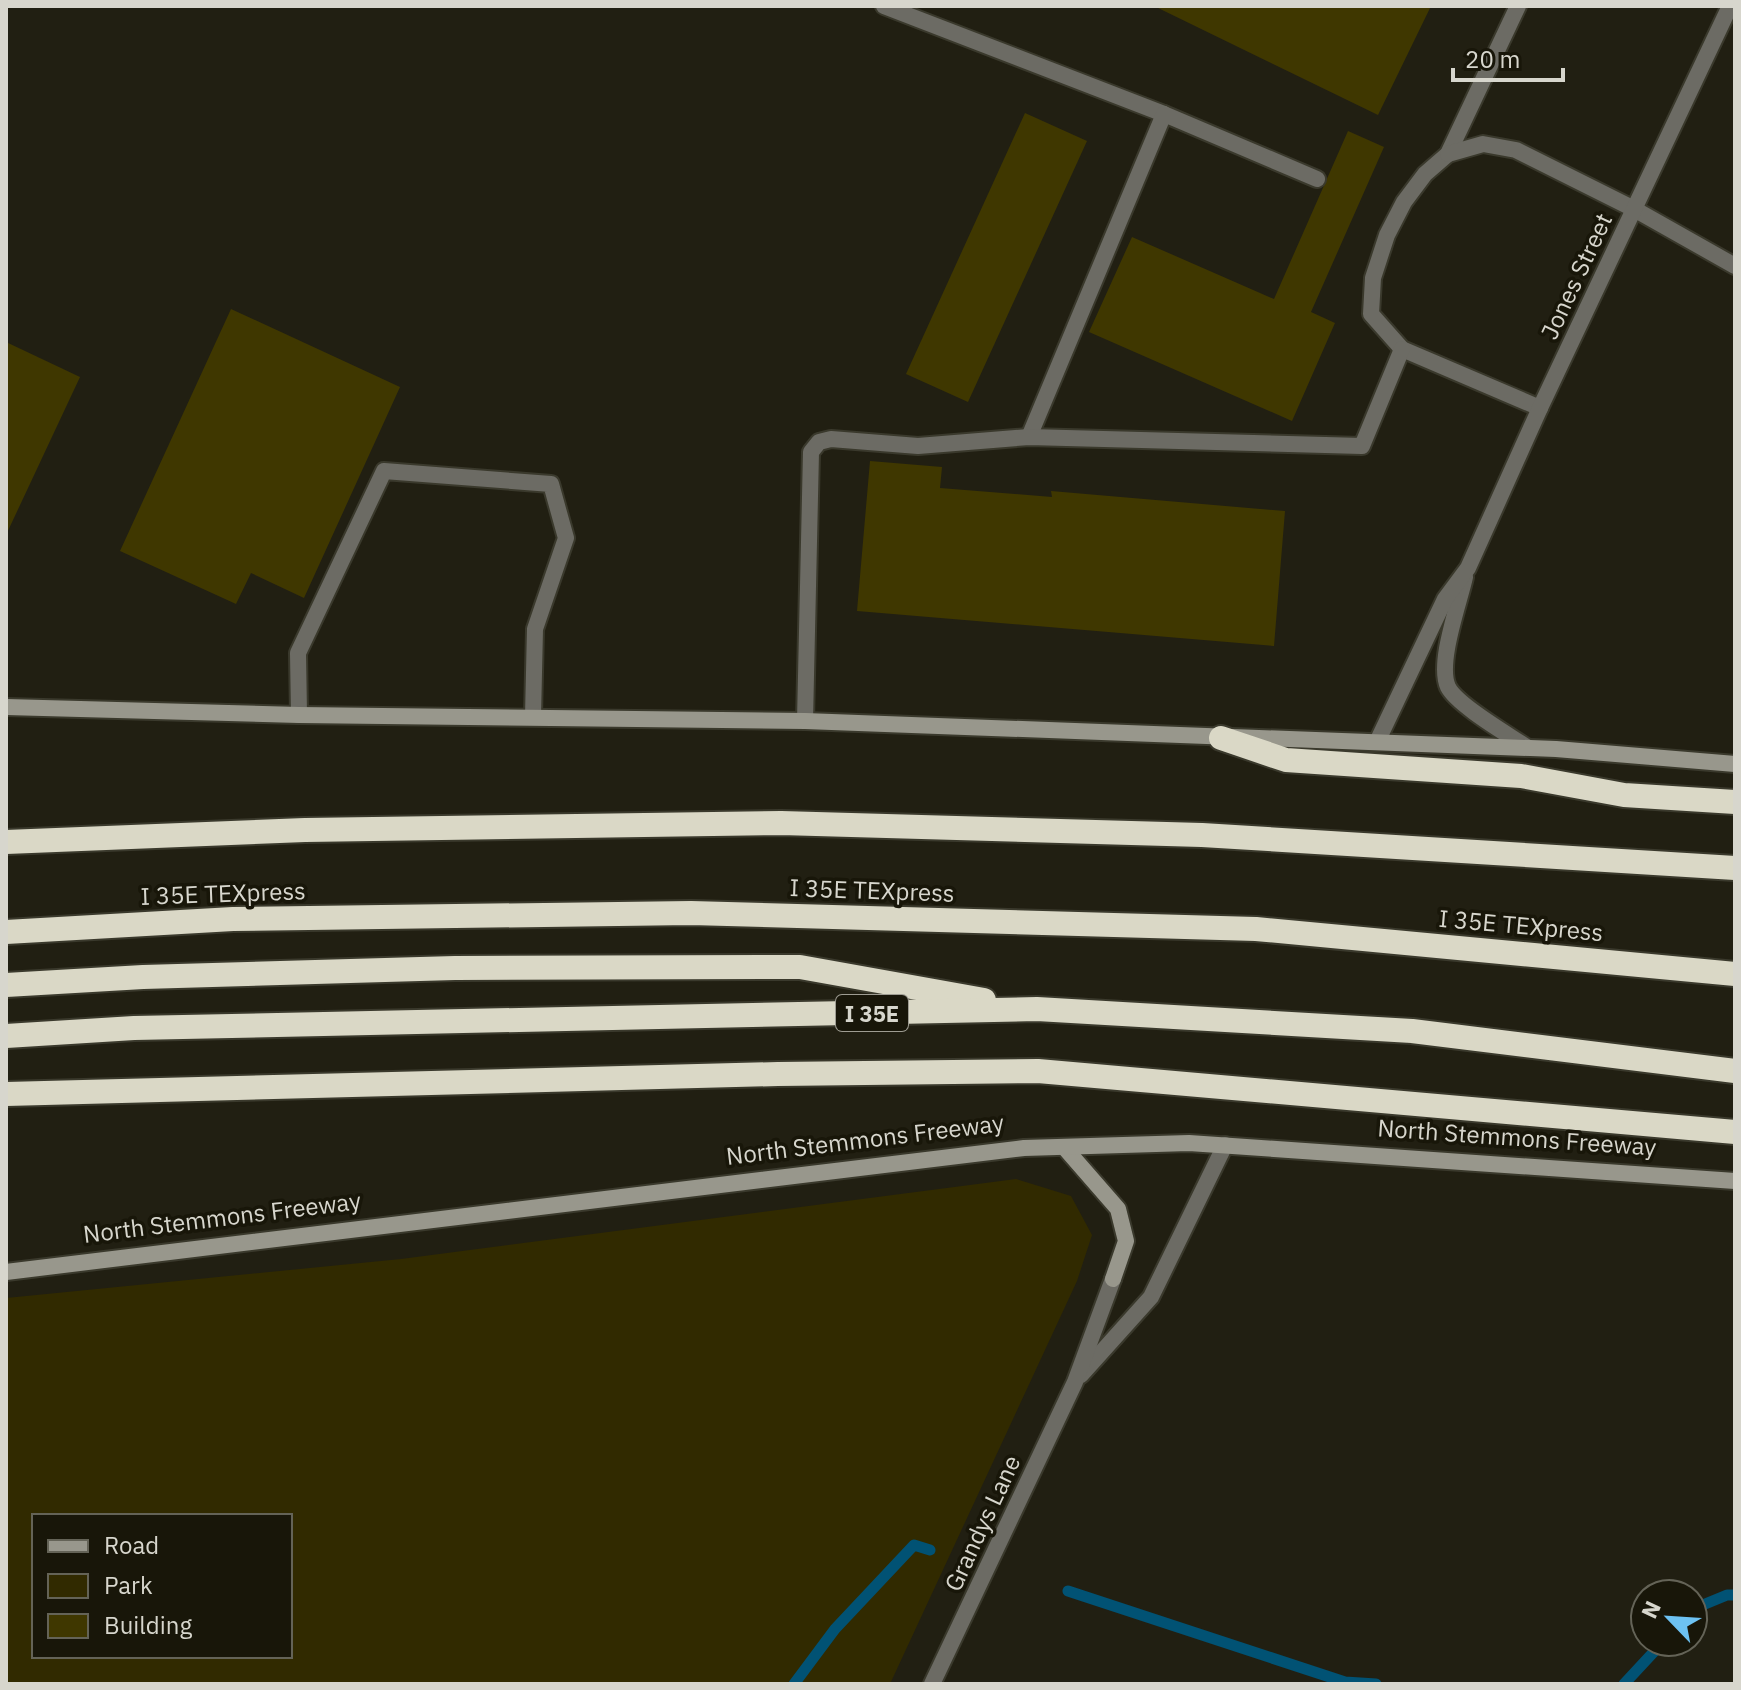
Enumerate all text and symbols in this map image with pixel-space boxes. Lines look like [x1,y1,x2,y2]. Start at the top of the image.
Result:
scale bar [1453,32,1563,82]
text: 20 m [1465,43,1520,75]
street label: Jones Street [1533,208,1619,344]
street label: I 35E TEXpress [789,871,955,909]
street label: I 35E TEXpress [140,874,306,912]
street label: I 35E TEXpress [1437,902,1605,948]
road number: I 35E [836,995,908,1031]
street label: North Stemmons Freeway [724,1106,1006,1172]
street label: North Stemmons Freeway [1376,1111,1658,1163]
street label: North Stemmons Freeway [81,1184,363,1250]
street label: Grandys Lane [937,1450,1027,1596]
legend [32,1514,292,1658]
text: Road [104,1529,159,1561]
text: Park [104,1569,153,1601]
north arrow [1629,1578,1709,1658]
text: N [1634,1596,1667,1623]
text: Building [104,1609,192,1641]

